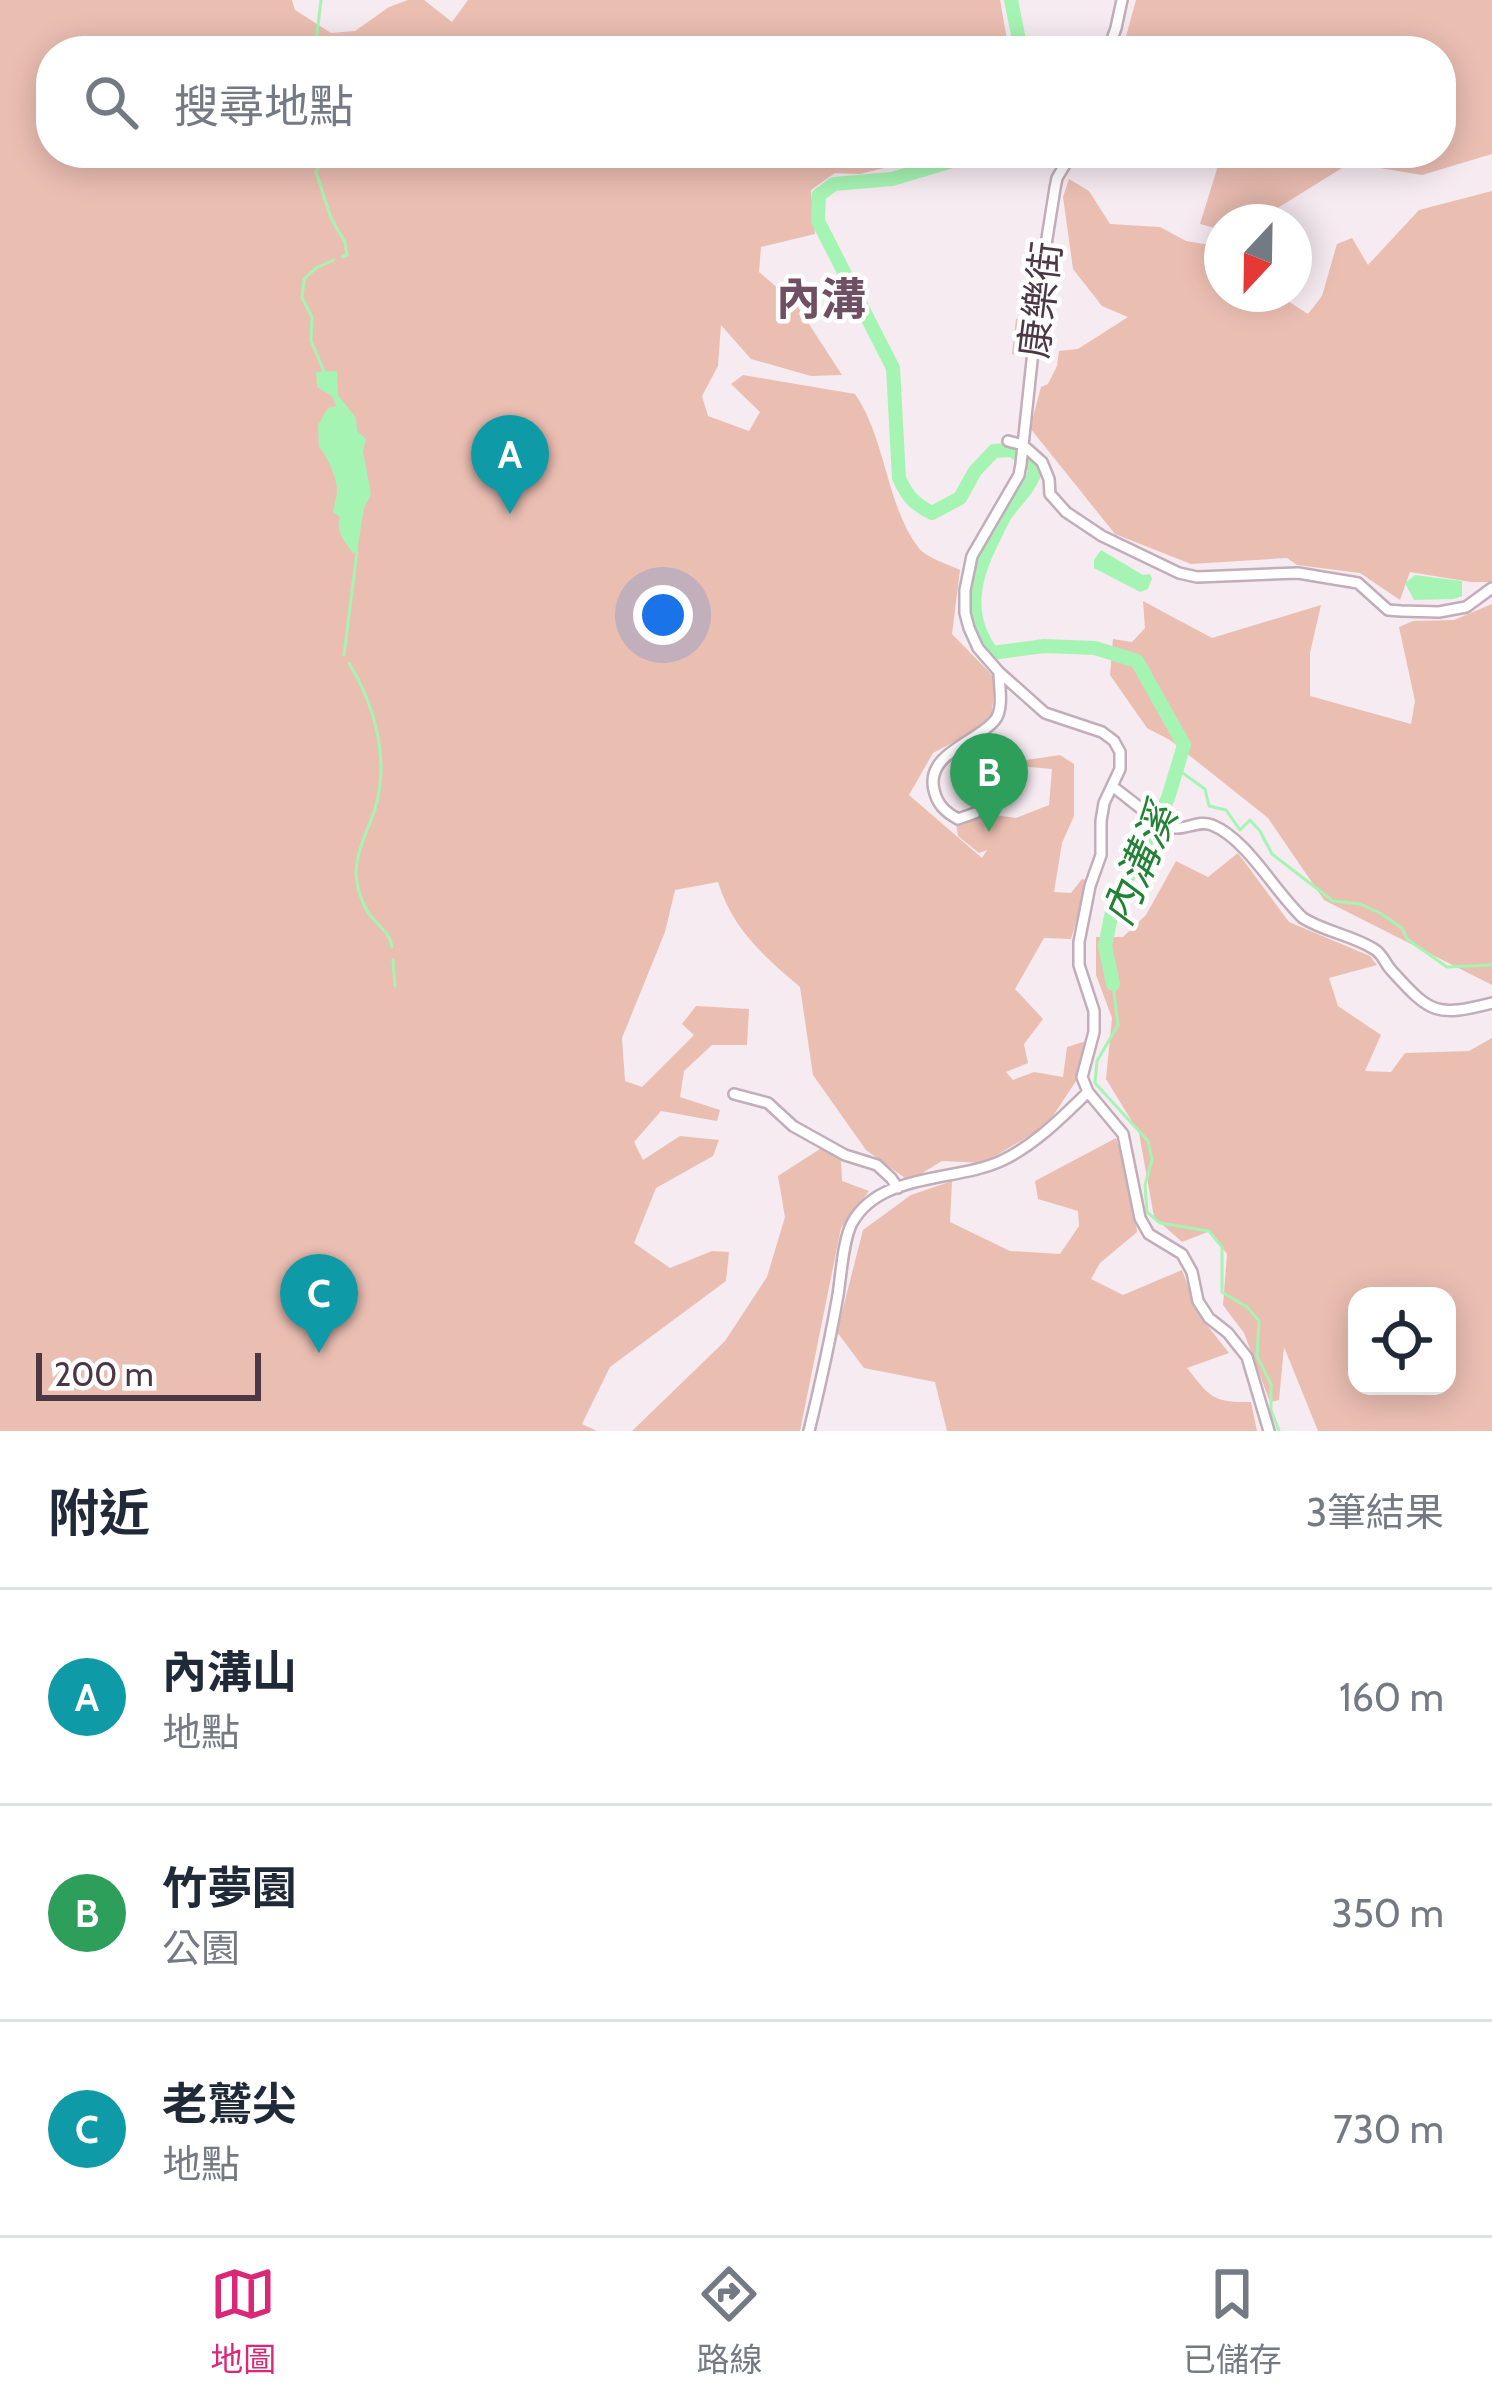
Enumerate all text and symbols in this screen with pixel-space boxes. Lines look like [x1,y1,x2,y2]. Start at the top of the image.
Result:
search box [36,36,1456,168]
icon: search [78,69,144,135]
text: 搜尋地點 [174,79,354,133]
north arrow [1204,204,1312,312]
street label: 康樂街 [1009,239,1071,361]
district label: 內溝 [776,272,866,326]
pin: A [471,415,549,514]
your location [633,585,693,645]
pin: B [950,733,1028,832]
water label: 內溝溪 [1090,792,1189,933]
pin: C [280,1254,358,1353]
map controls [1348,1287,1456,1395]
button: locate [1348,1287,1456,1395]
scale bar [36,1347,261,1400]
text: 200 m [54,1354,154,1394]
text: 附近 [48,1482,150,1544]
text: 3筆結果 [1306,1488,1444,1536]
text: 內溝山 [162,1645,297,1699]
text: A [75,1673,99,1721]
text: 160 m [1339,1673,1444,1721]
text: 地點 [162,1708,240,1756]
text: 竹夢園 [162,1861,297,1915]
text: B [75,1889,99,1937]
text: 350 m [1332,1889,1444,1937]
text: 公園 [162,1924,240,1972]
text: 老鷲尖 [162,2077,297,2131]
text: C [75,2105,99,2153]
text: 730 m [1333,2105,1444,2153]
text: 地點 [162,2140,240,2188]
tab: 地圖 [210,2261,276,2381]
tab: 路線 [696,2261,762,2381]
tab: 已儲存 [1183,2261,1282,2381]

